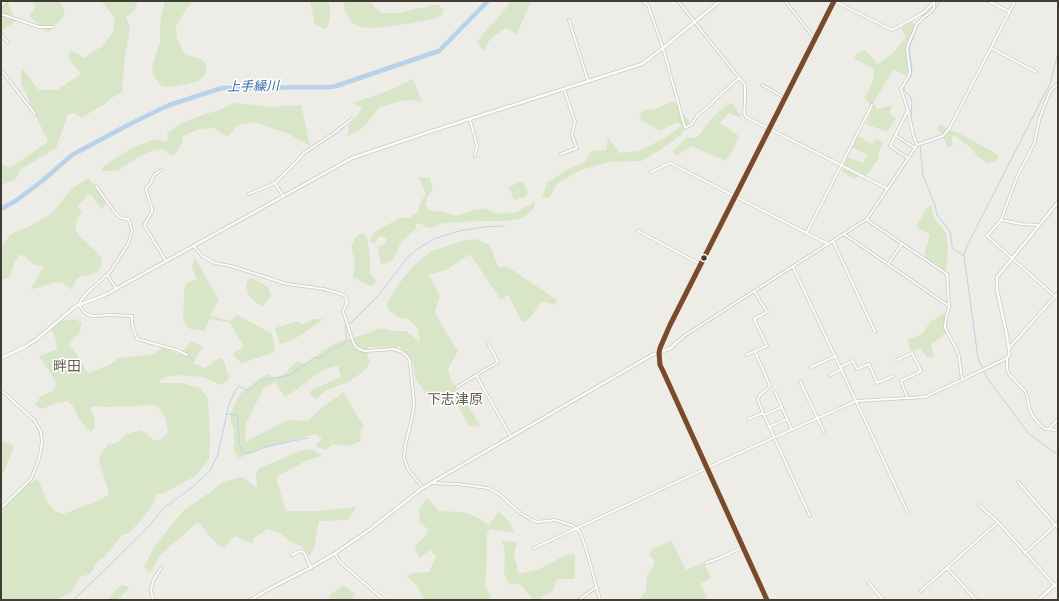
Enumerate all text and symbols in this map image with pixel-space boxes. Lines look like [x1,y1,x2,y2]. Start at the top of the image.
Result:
water label: 上手繰川 [227,79,279,95]
unlabelled marker [699,253,709,263]
district label: 畔田 [53,359,81,375]
district label: 下志津原 [427,392,483,408]

